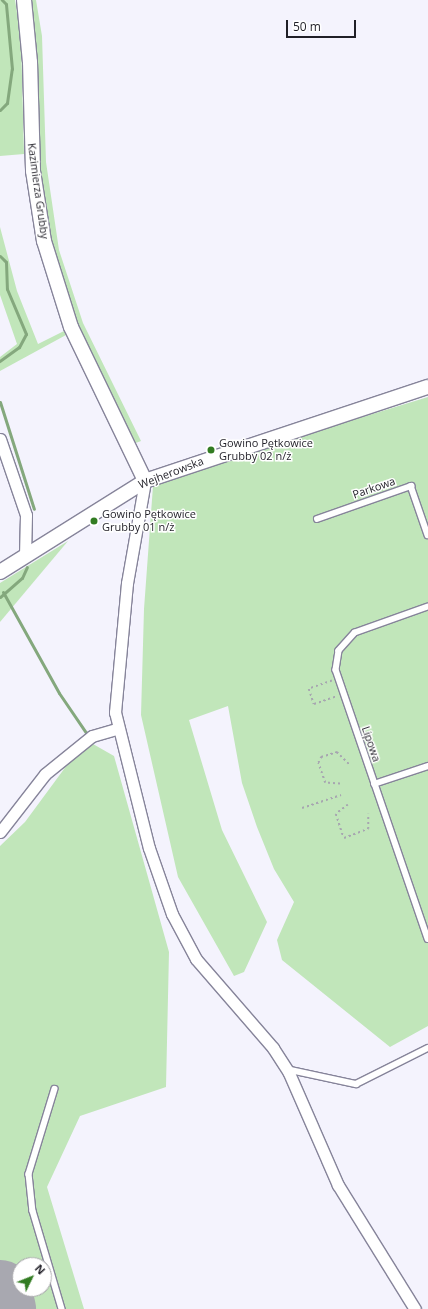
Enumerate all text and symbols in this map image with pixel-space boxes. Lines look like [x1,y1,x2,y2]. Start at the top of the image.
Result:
scale bar [288,12,358,38]
text: 50 m [293,18,321,35]
street label: Kazimierza Grubby [25,142,51,240]
place label: Gowino Pętkowice Grubby 02 n/ż [219,437,313,463]
marker: Gowino Pętkowice Grubby 02 n/ż [206,445,216,455]
street label: Wejherowska [137,455,205,491]
street label: Parkowa [351,475,397,501]
place label: Gowino Pętkowice Grubby 01 n/ż [102,508,196,534]
marker: Gowino Pętkowice Grubby 01 n/ż [89,516,99,526]
street label: Lipowa [359,725,383,763]
north arrow [12,1257,52,1297]
text: N [32,1261,49,1278]

